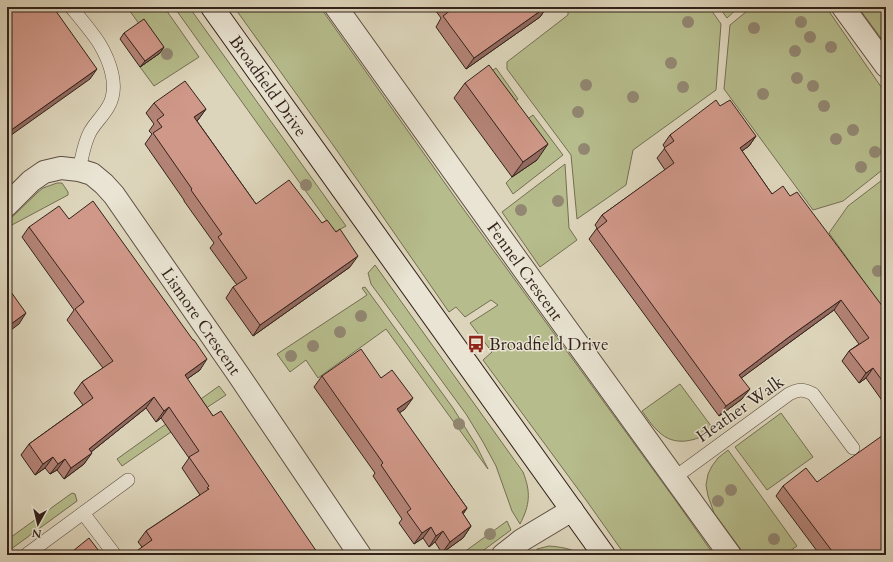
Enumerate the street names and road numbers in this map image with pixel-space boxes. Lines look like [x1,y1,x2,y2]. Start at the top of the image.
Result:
street label: Broadfield Drive [224,30,313,141]
street label: Fennel Crescent [482,217,569,326]
street label: Lismore Crescent [156,263,247,380]
street label: Heather Walk [692,370,789,448]

